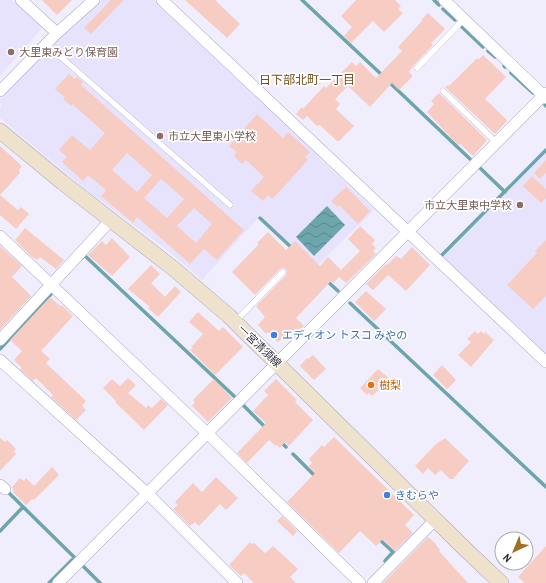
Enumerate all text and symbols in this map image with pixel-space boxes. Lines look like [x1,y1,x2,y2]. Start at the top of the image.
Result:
place label: 大里東みどり保育園 [19,45,118,59]
marker: 大里東みどり保育園 [6,47,16,57]
district label: 日下部北町一丁目 [259,72,355,88]
place label: 市立大里東小学校 [168,129,256,143]
marker: 市立大里東小学校 [155,131,165,141]
place label: 市立大里東中学校 [424,198,512,212]
marker: 市立大里東中学校 [515,200,525,210]
street label: 一宮清須線 [235,322,285,370]
place label: エディオン トスコ みやの [282,328,407,342]
marker: エディオン トスコ みやの [269,330,279,340]
place label: 樹梨 [379,378,401,392]
marker: 樹梨 [366,380,376,390]
place label: きむらや [395,488,439,502]
marker: きむらや [382,490,392,500]
north arrow [494,531,534,571]
text: N [500,551,514,565]

